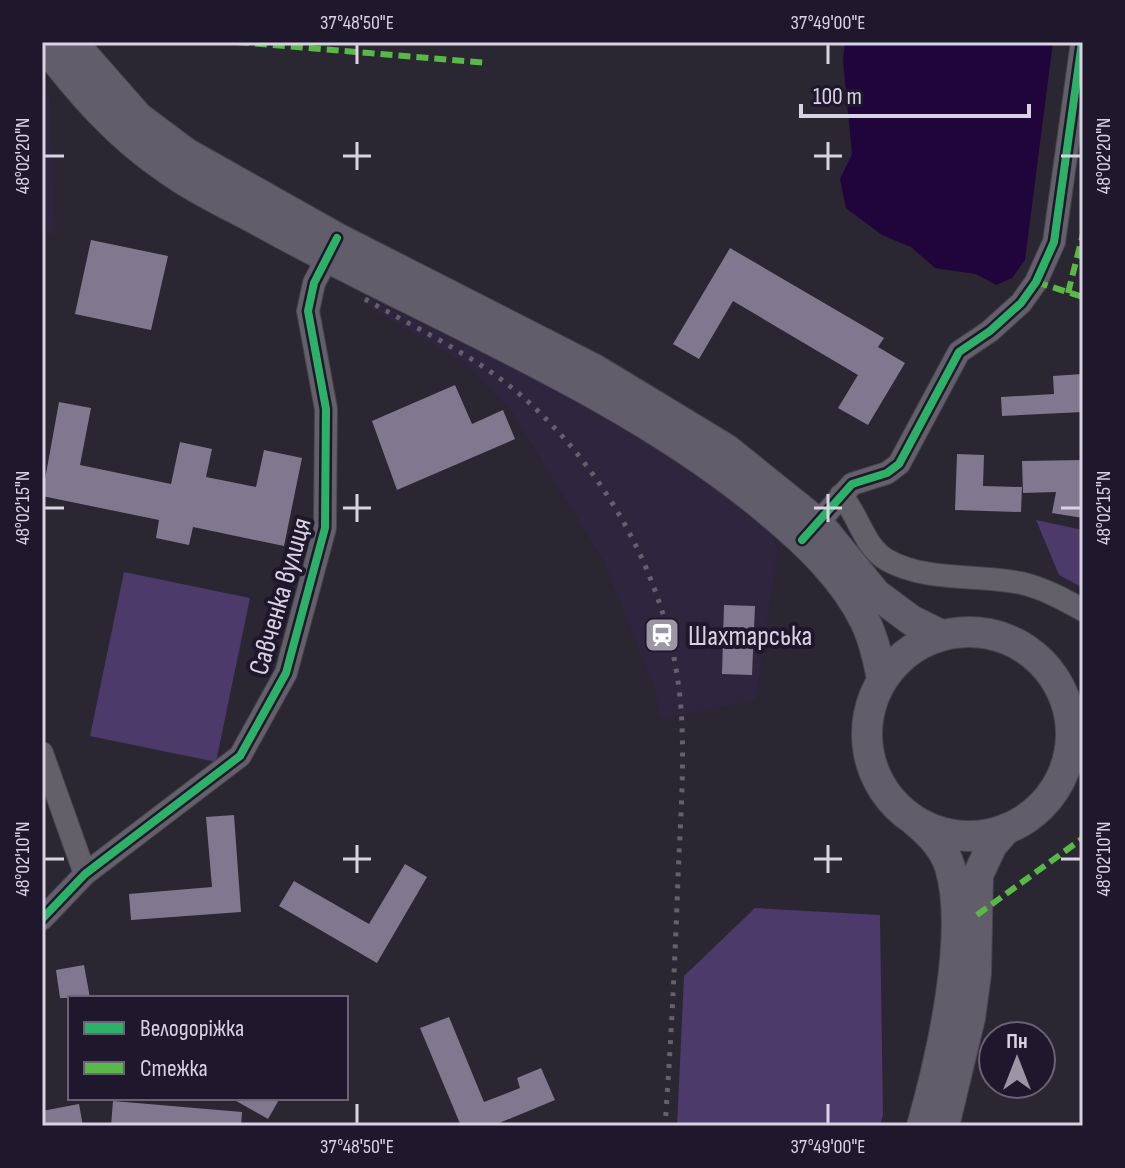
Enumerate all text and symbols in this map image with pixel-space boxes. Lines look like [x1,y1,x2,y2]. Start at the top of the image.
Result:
text: 37°48'50"E [320,11,394,35]
text: 37°49'00"E [791,11,865,35]
scale bar [801,68,1029,118]
text: 100 m [813,82,862,111]
text: 48°02'20"N [11,118,35,194]
text: 48°02'20"N [1092,118,1116,194]
text: 48°02'15"N [11,471,35,545]
text: 48°02'15"N [1092,471,1116,545]
street label: Савченка вулиця [242,514,319,679]
station icon: Шахтарська [643,616,681,654]
place label: Шахтарська [688,620,812,653]
text: 48°02'10"N [11,821,35,897]
text: 48°02'10"N [1092,821,1116,897]
legend [68,996,348,1100]
text: Велодоріжка [140,1014,244,1043]
north arrow [977,1020,1057,1100]
text: Пн [1006,1028,1028,1055]
text: Стежка [140,1054,208,1083]
text: 37°48'50"E [320,1135,394,1159]
text: 37°49'00"E [791,1135,865,1159]

